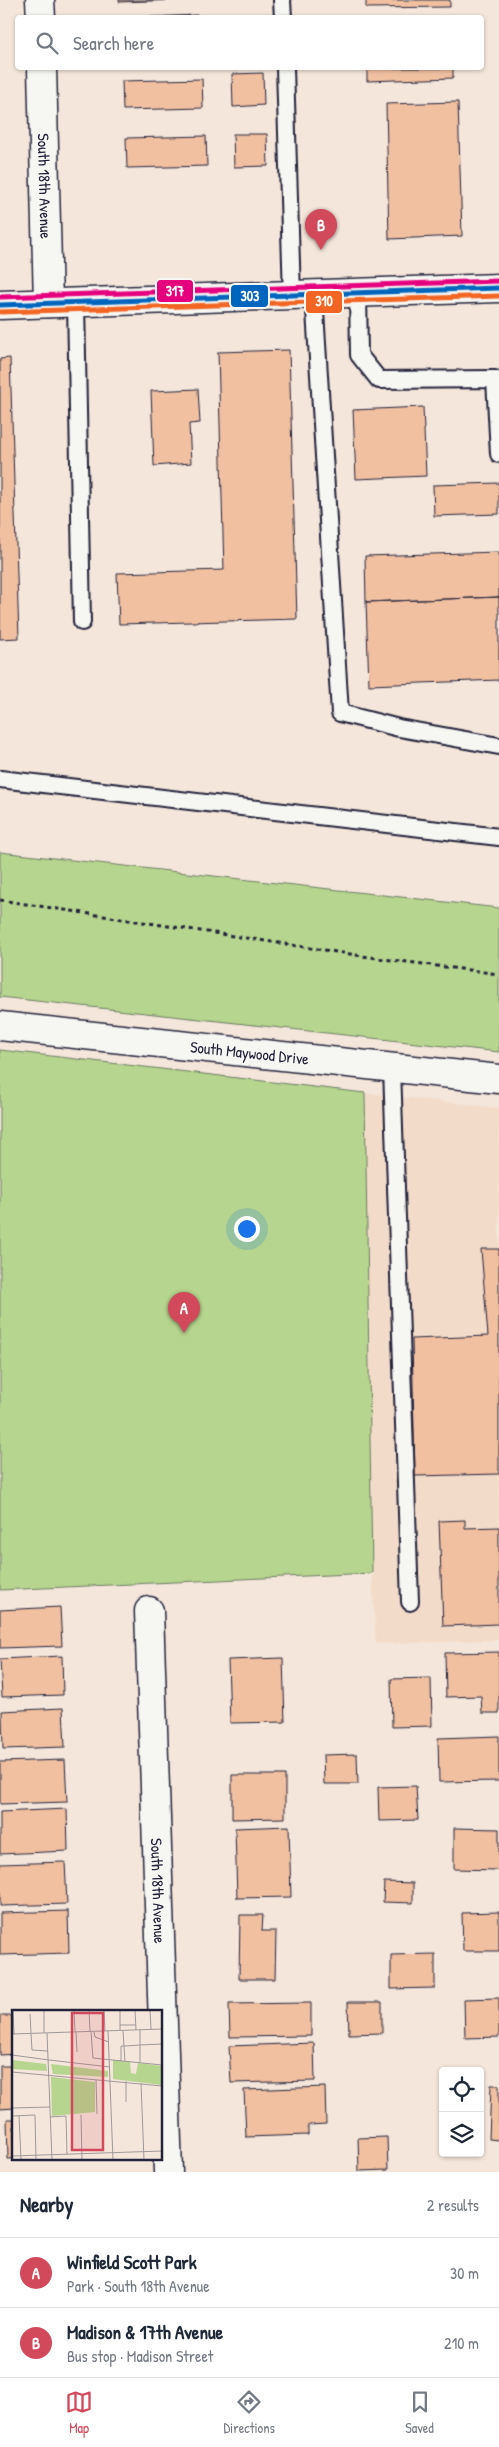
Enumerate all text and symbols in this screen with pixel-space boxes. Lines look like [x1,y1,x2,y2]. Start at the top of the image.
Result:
search box [15,15,484,70]
icon: search [33,29,61,57]
text: Search here [73,30,154,56]
street label: South 18th Avenue [33,133,57,240]
pin: B [305,209,337,250]
line badge: 317 [156,279,194,303]
text: 317 [166,281,184,300]
line badge: 303 [230,284,269,308]
text: 303 [241,286,260,305]
line badge: 310 [305,290,343,314]
text: 310 [315,291,334,310]
street label: South Maywood Drive [189,1035,311,1070]
your location [234,1216,260,1242]
pin: A [168,1292,200,1333]
street label: South 18th Avenue [146,1838,171,1945]
inset map [12,2010,162,2160]
map controls [439,2067,484,2157]
button: locate [439,2067,484,2112]
button: layers [439,2112,484,2157]
text: Nearby [20,2190,73,2219]
text: 2 results [427,2194,479,2216]
text: Winfield Scott Park [67,2249,197,2275]
text: A [32,2262,40,2284]
text: 30 m [450,2262,479,2284]
text: Park · South 18th Avenue [67,2275,210,2297]
text: Madison & 17th Avenue [67,2319,223,2345]
text: B [32,2332,40,2354]
text: 210 m [444,2332,479,2354]
text: Bus stop · Madison Street [67,2345,213,2367]
tab: Map [65,2388,93,2437]
tab: Directions [223,2388,275,2437]
tab: Saved [405,2388,434,2437]

